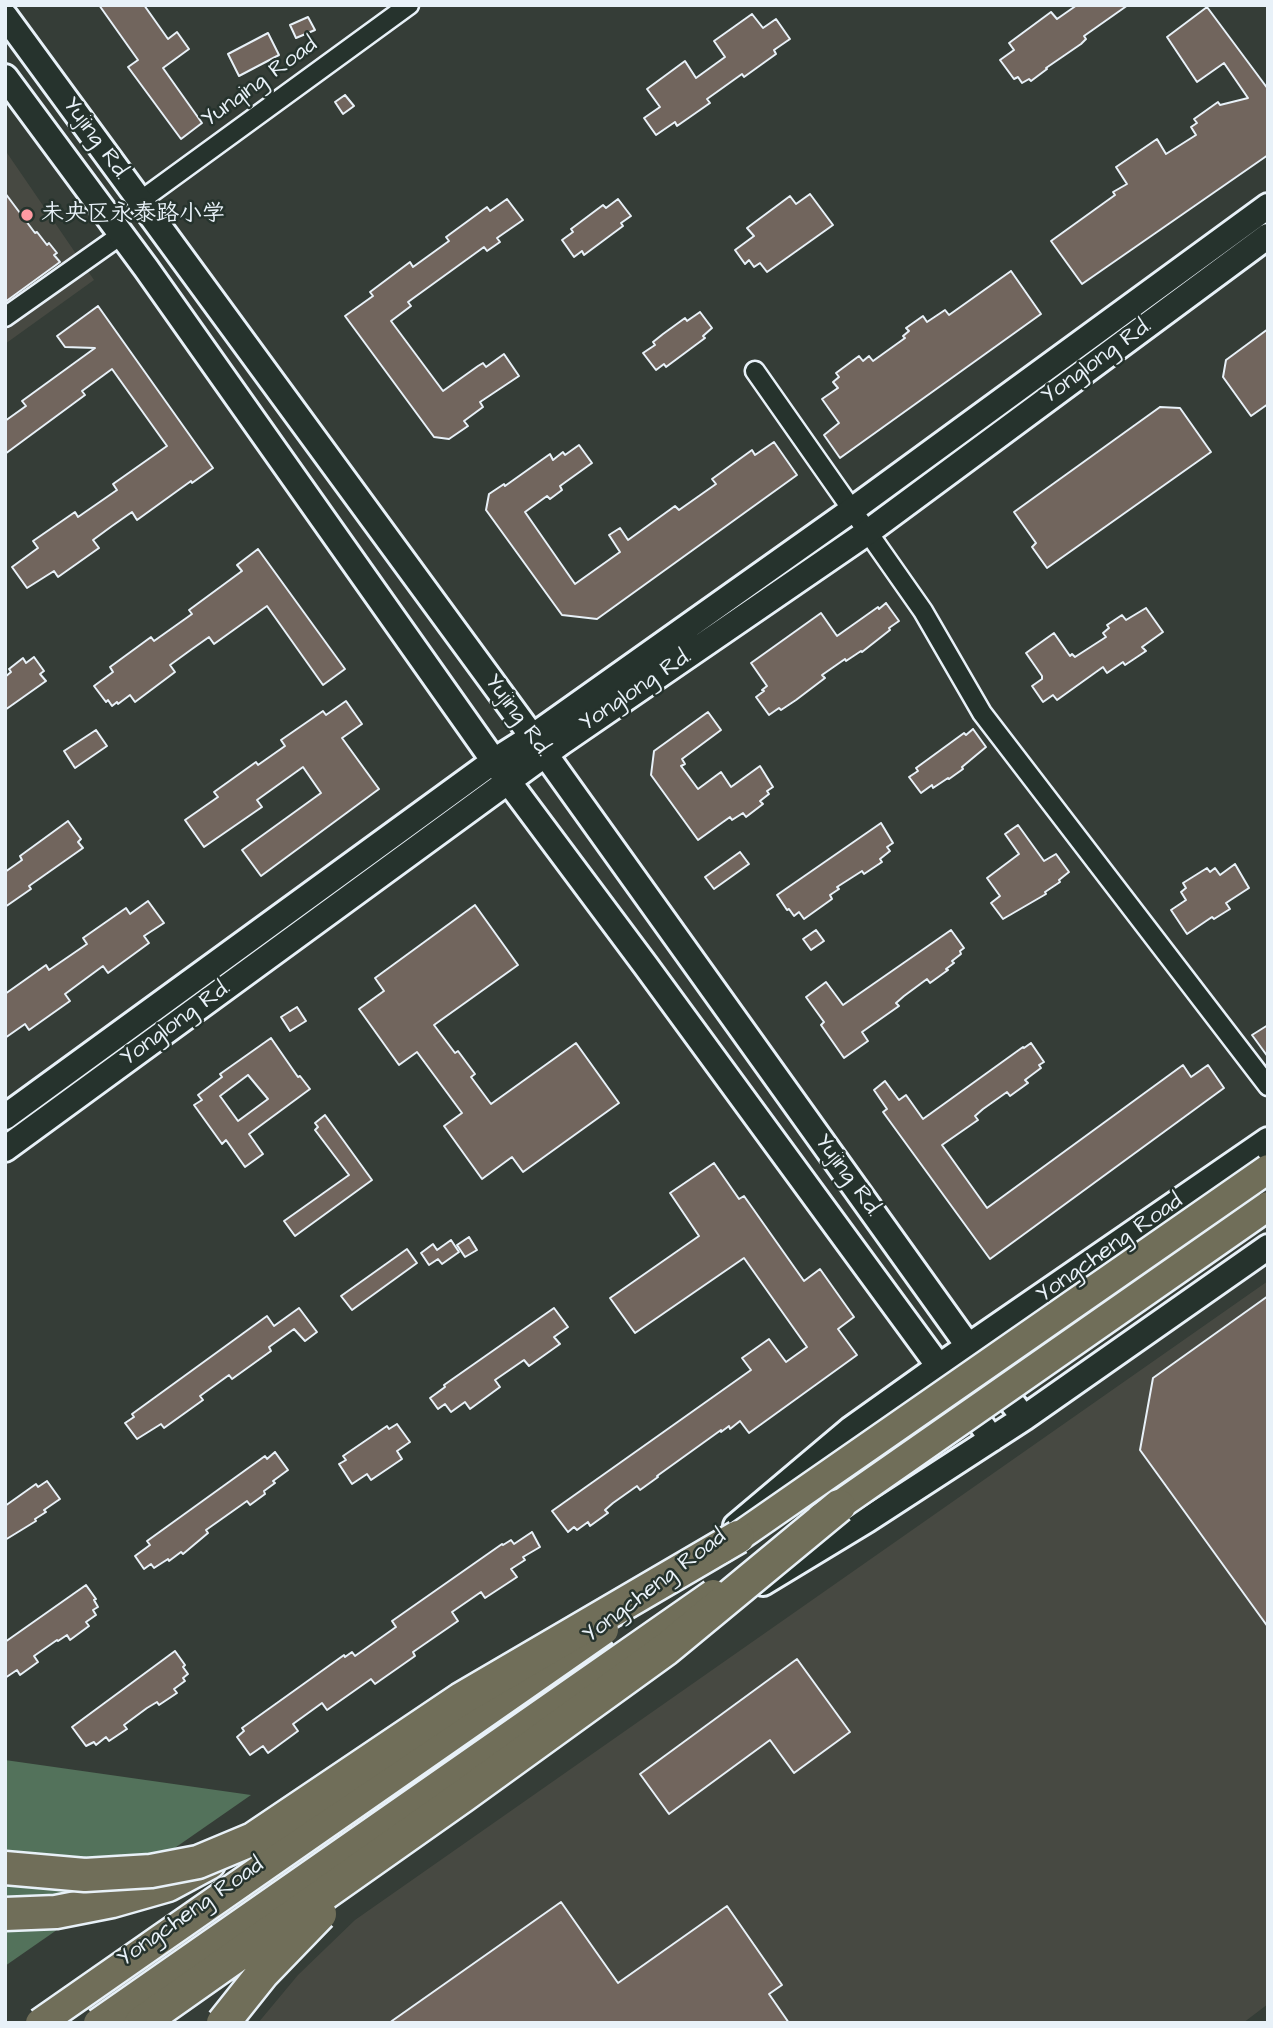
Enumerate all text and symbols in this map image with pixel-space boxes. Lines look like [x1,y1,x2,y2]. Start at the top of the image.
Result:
street label: Yunqing Road [197,32,323,134]
street label: Yujing Rd. [56,92,134,186]
place label: 未央区永泰路小学 [41,201,225,229]
marker: 未央区永泰路小学 [19,207,35,223]
street label: Yonglong Rd. [1037,313,1157,411]
street label: Yonglong Rd. [575,643,697,739]
street label: Yujing Rd. [478,669,556,763]
street label: Yonglong Rd. [116,975,236,1073]
street label: Yujing Rd. [808,1129,886,1223]
street label: Yongcheng Road [1031,1188,1189,1310]
street label: Yongcheng Road [578,1524,732,1650]
street label: Yongcheng Road [112,1852,270,1974]

